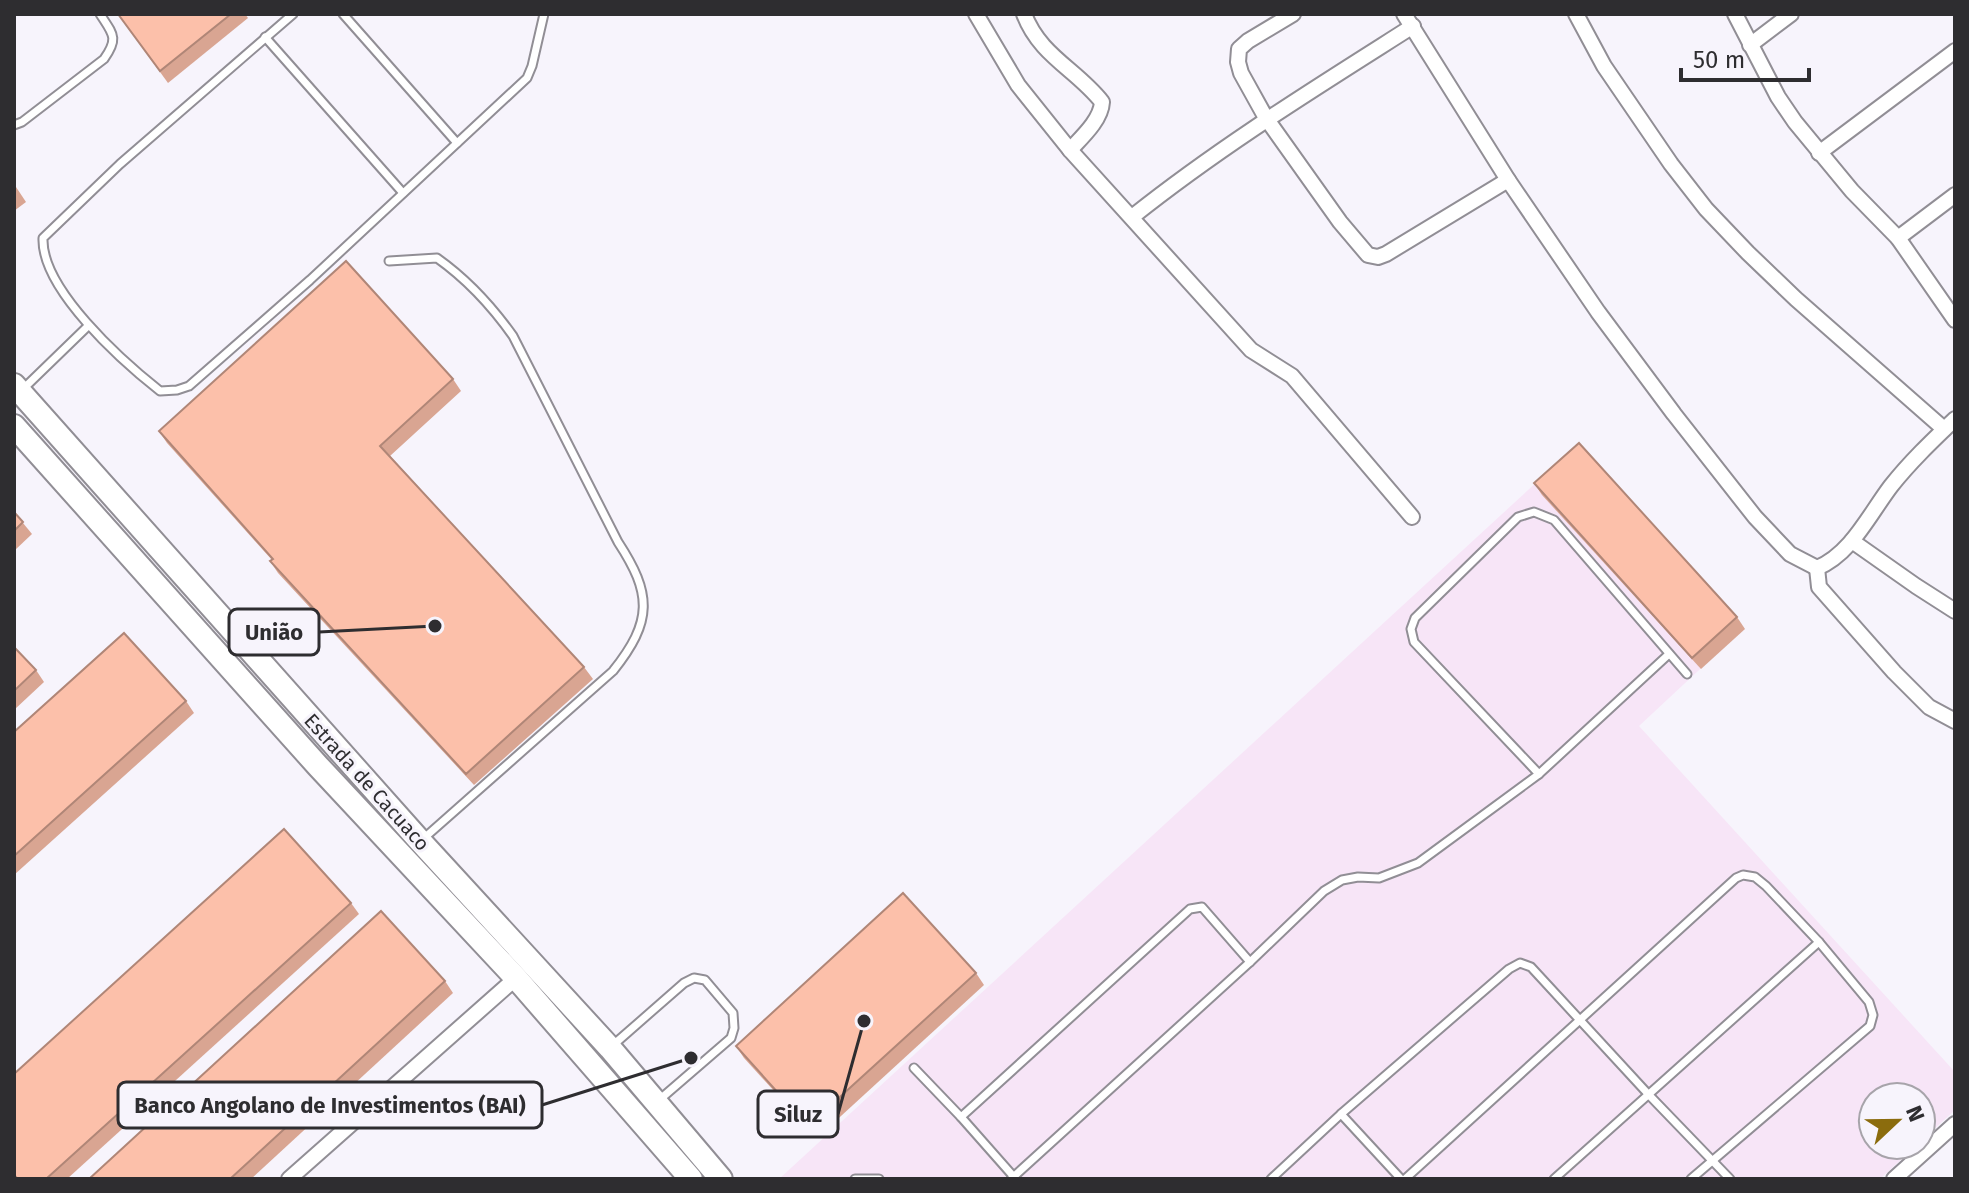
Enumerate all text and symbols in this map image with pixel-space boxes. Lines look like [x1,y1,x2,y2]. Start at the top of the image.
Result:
scale bar [1681,32,1809,82]
text: 50 m [1693,46,1745,74]
callout: União [229,609,319,655]
text: União [245,619,303,646]
street label: Estrada de Cacuaco [299,709,435,855]
north arrow [1857,1081,1937,1161]
callout: Banco Angolano de Investimentos (BAI) [118,1082,542,1128]
callout: Siluz [758,1091,838,1137]
text: Banco Angolano de Investimentos (BAI) [134,1092,526,1119]
text: Siluz [774,1101,822,1128]
text: N [1900,1102,1930,1126]

